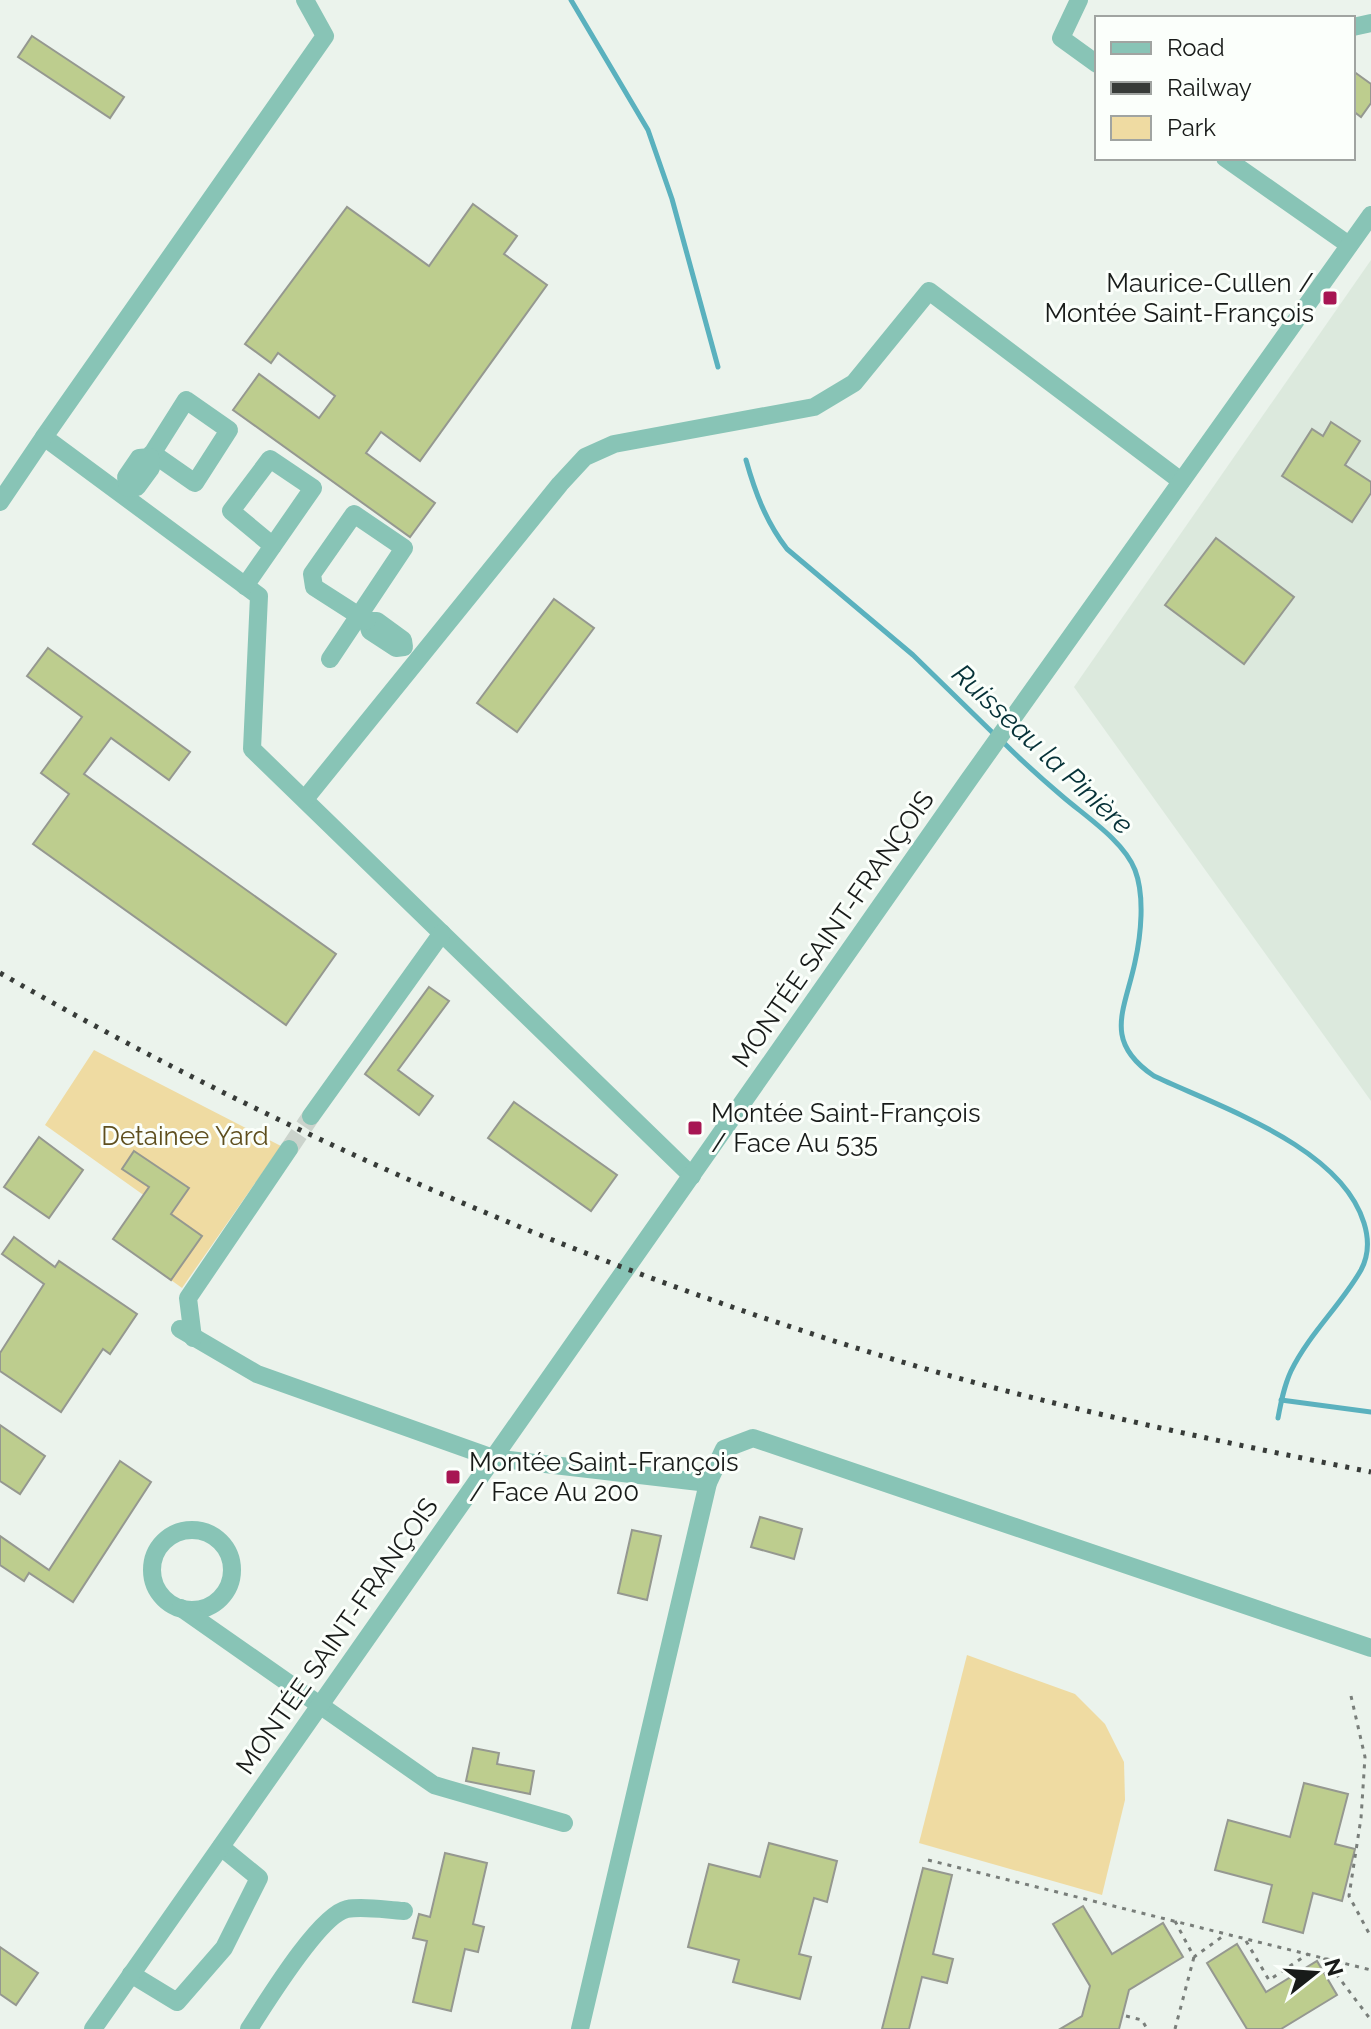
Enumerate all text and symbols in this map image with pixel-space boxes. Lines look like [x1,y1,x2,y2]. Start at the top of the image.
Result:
legend [1095,16,1355,160]
text: Road [1167,33,1225,62]
text: Railway [1167,73,1252,102]
text: Park [1167,113,1216,142]
place label: Maurice-Cullen / Montée Saint-François [1044,268,1314,328]
marker: Maurice-Cullen / Montée Saint-François [1321,289,1339,307]
water label: Ruisseau la Pinière [946,657,1140,841]
street label: MONTÉE SAINT-FRANÇOIS [726,785,940,1073]
place label: Montée Saint-François / Face Au 535 [711,1098,981,1158]
marker: Montée Saint-François / Face Au 535 [686,1119,704,1137]
park label: Detainee Yard [101,1121,269,1151]
place label: Montée Saint-François / Face Au 200 [469,1447,739,1507]
marker: Montée Saint-François / Face Au 200 [444,1468,462,1486]
street label: MONTÉE SAINT-FRANÇOIS [230,1492,444,1780]
north arrow [1275,1933,1355,2013]
text: N [1319,1955,1349,1979]

